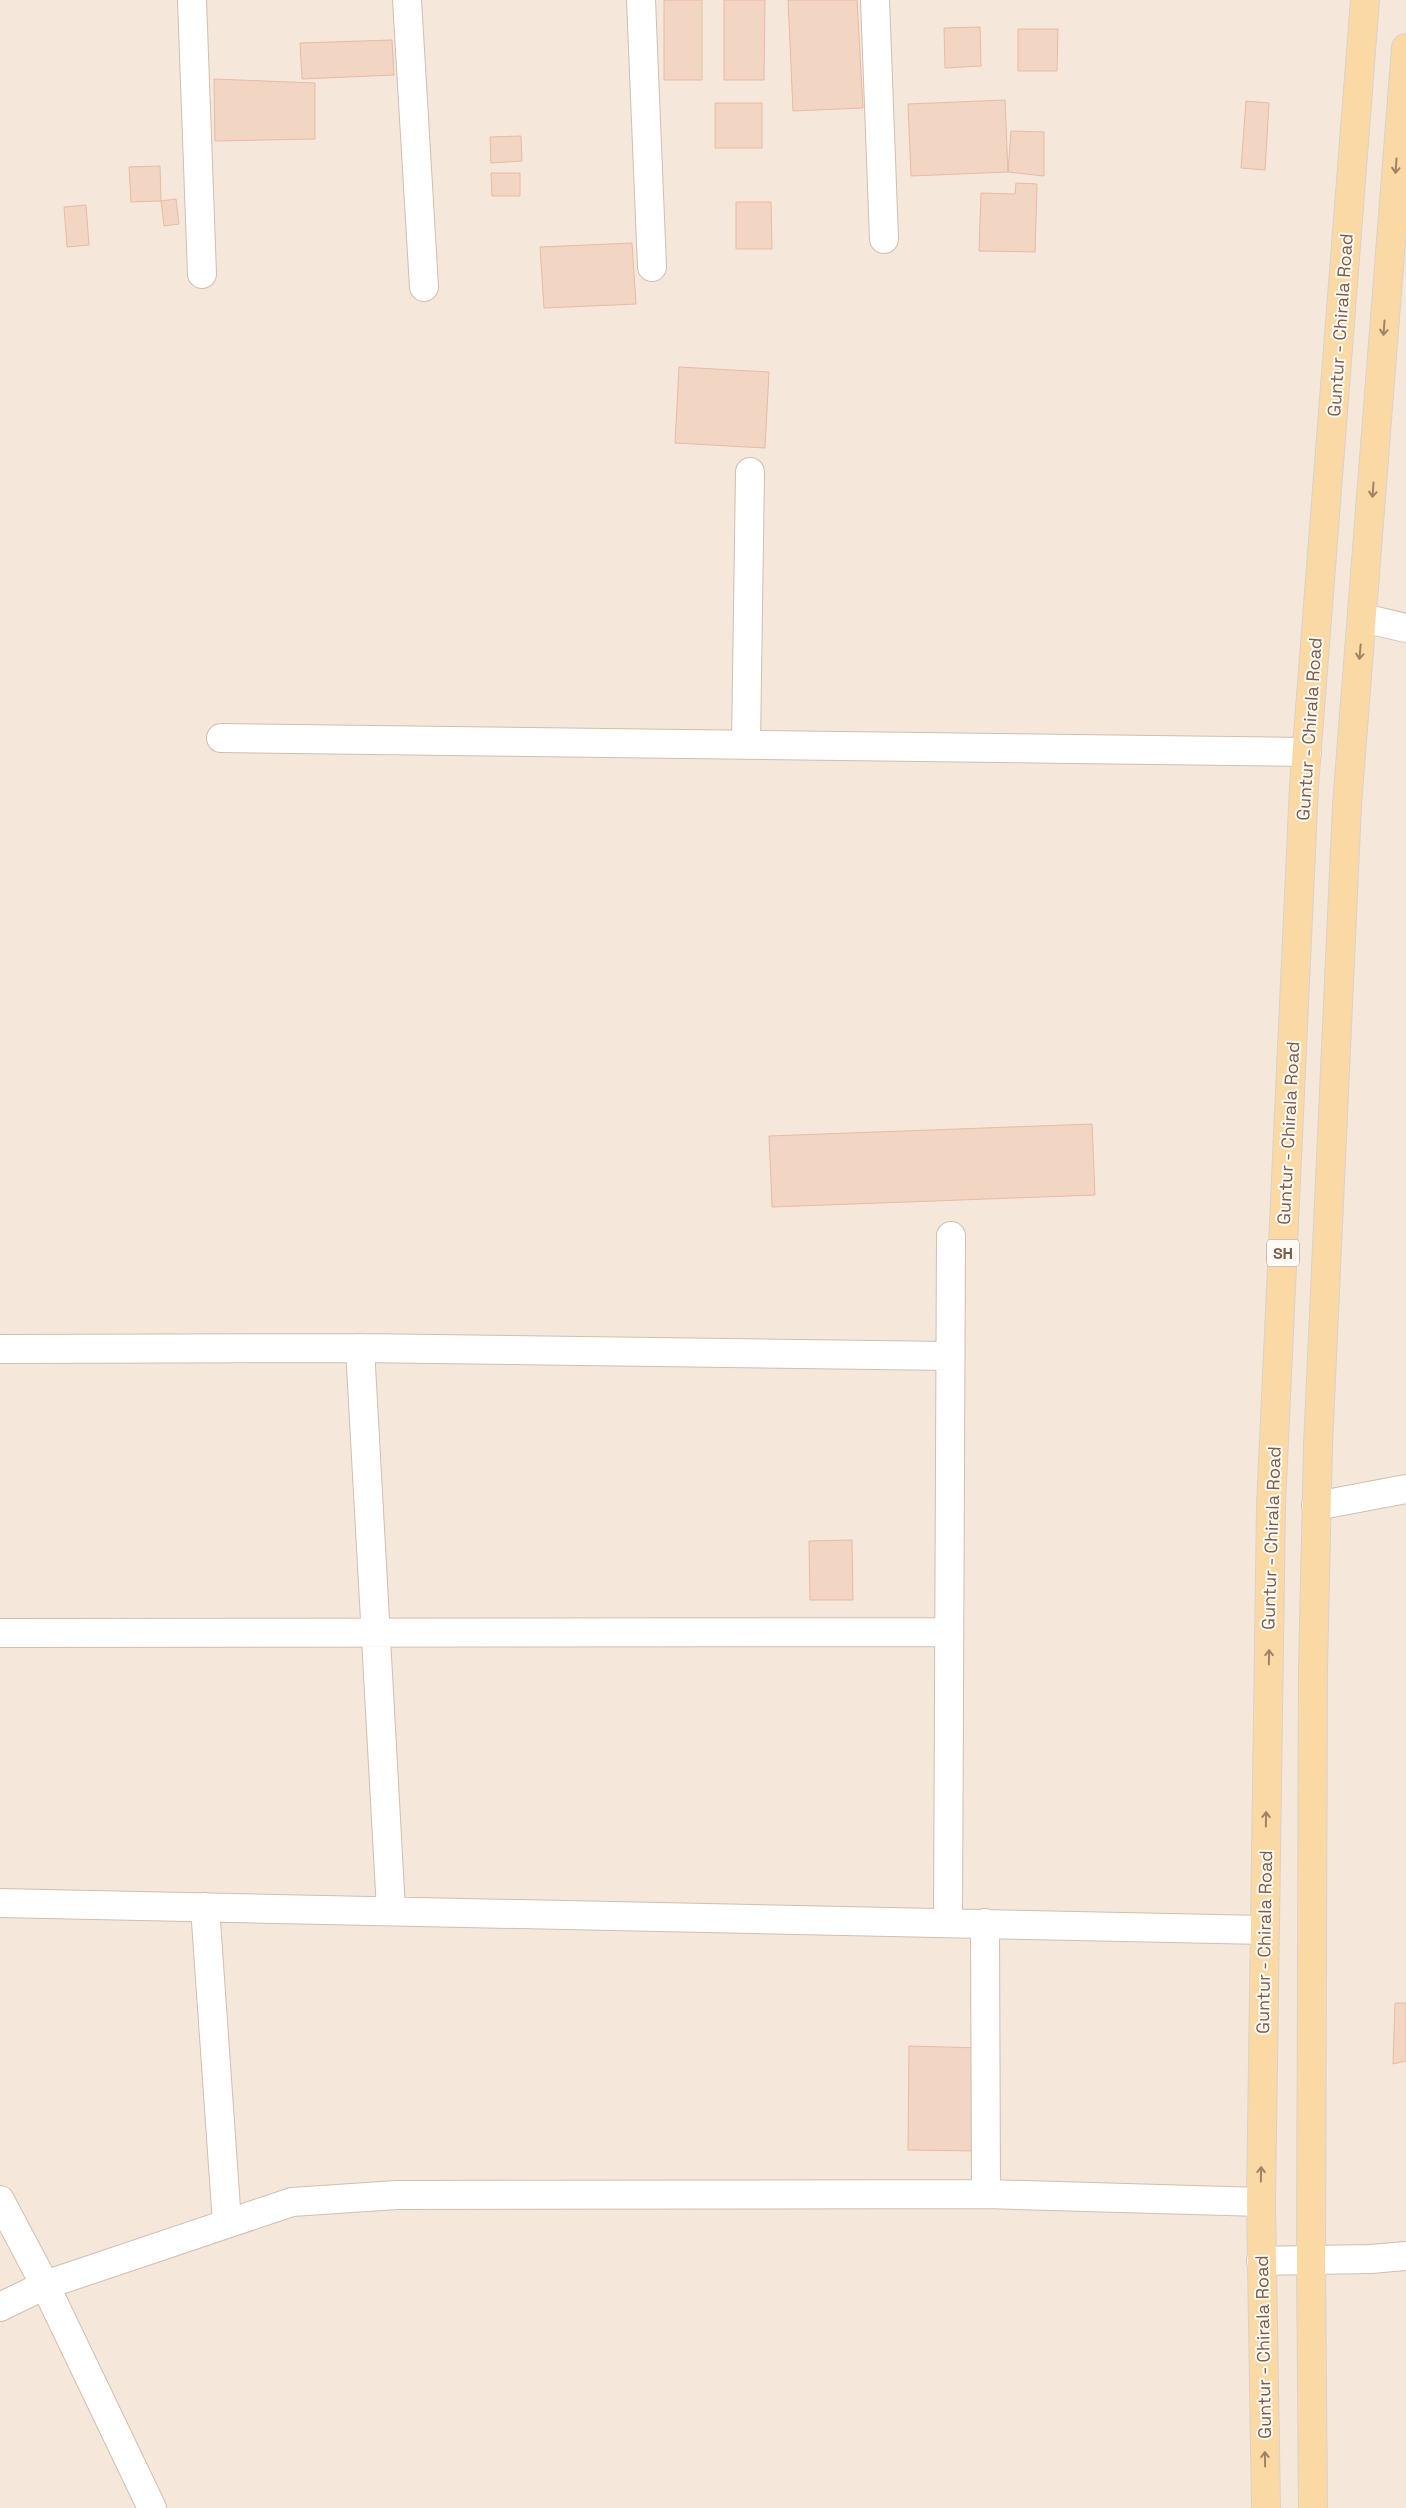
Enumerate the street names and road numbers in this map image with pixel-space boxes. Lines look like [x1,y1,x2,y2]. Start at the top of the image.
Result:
street label: Guntur - Chirala Road [1322,233,1358,417]
street label: Guntur - Chirala Road [1291,637,1327,821]
street label: Guntur - Chirala Road [1272,1041,1304,1225]
road number: SH [1267,1240,1299,1266]
street label: Guntur - Chirala Road [1256,1446,1286,1630]
street label: Guntur - Chirala Road [1251,1850,1277,2034]
street label: Guntur - Chirala Road [1250,2255,1276,2439]

